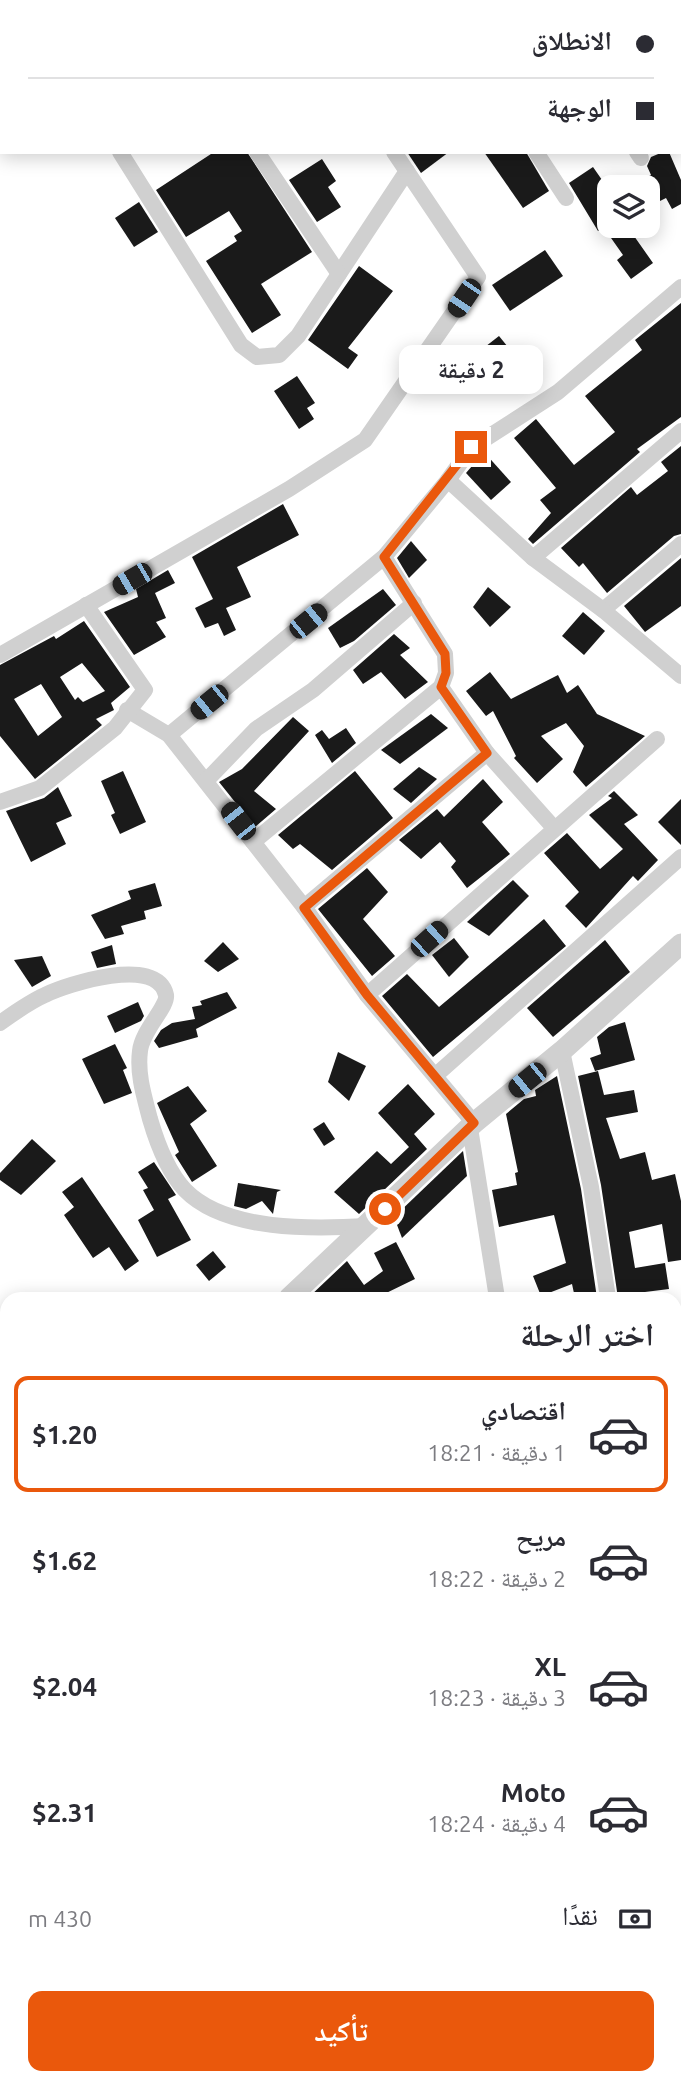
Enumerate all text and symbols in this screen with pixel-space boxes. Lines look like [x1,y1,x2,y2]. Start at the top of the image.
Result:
text: الانطلاق [532,26,612,55]
text: الوجهة [547,93,612,122]
map controls [597,175,660,238]
button: layers [597,175,660,238]
car [444,275,485,321]
callout: 2 دقيقة [399,346,543,394]
text: 2 دقيقة [438,357,504,382]
route end [455,431,487,463]
car [109,559,156,599]
car [286,600,331,642]
car [187,681,232,723]
car [217,798,260,844]
car [407,917,452,961]
car [505,1059,550,1101]
route start [369,1193,401,1225]
text: اختر الرحلة [520,1316,654,1352]
text: اقتصادي [481,1396,566,1425]
icon: car [587,1403,650,1466]
text: $1.20 [32,1420,97,1449]
text: 1 دقيقة · 18:21 [427,1440,566,1465]
text: مريح [516,1522,566,1551]
icon: car [587,1529,650,1592]
text: $1.62 [32,1546,97,1575]
text: 2 دقيقة · 18:22 [427,1566,566,1591]
text: XL [535,1652,566,1681]
icon: car [587,1655,650,1718]
text: $2.04 [32,1672,97,1701]
text: 3 دقيقة · 18:23 [427,1685,566,1710]
text: Moto [501,1778,566,1807]
icon: car [587,1781,650,1844]
text: $2.31 [32,1798,97,1827]
text: 4 دقيقة · 18:24 [427,1811,566,1836]
icon: cash [616,1900,654,1938]
text: نقدًا [562,1901,598,1930]
text: 430 m [28,1906,92,1931]
button: تأكيد [28,1991,654,2071]

